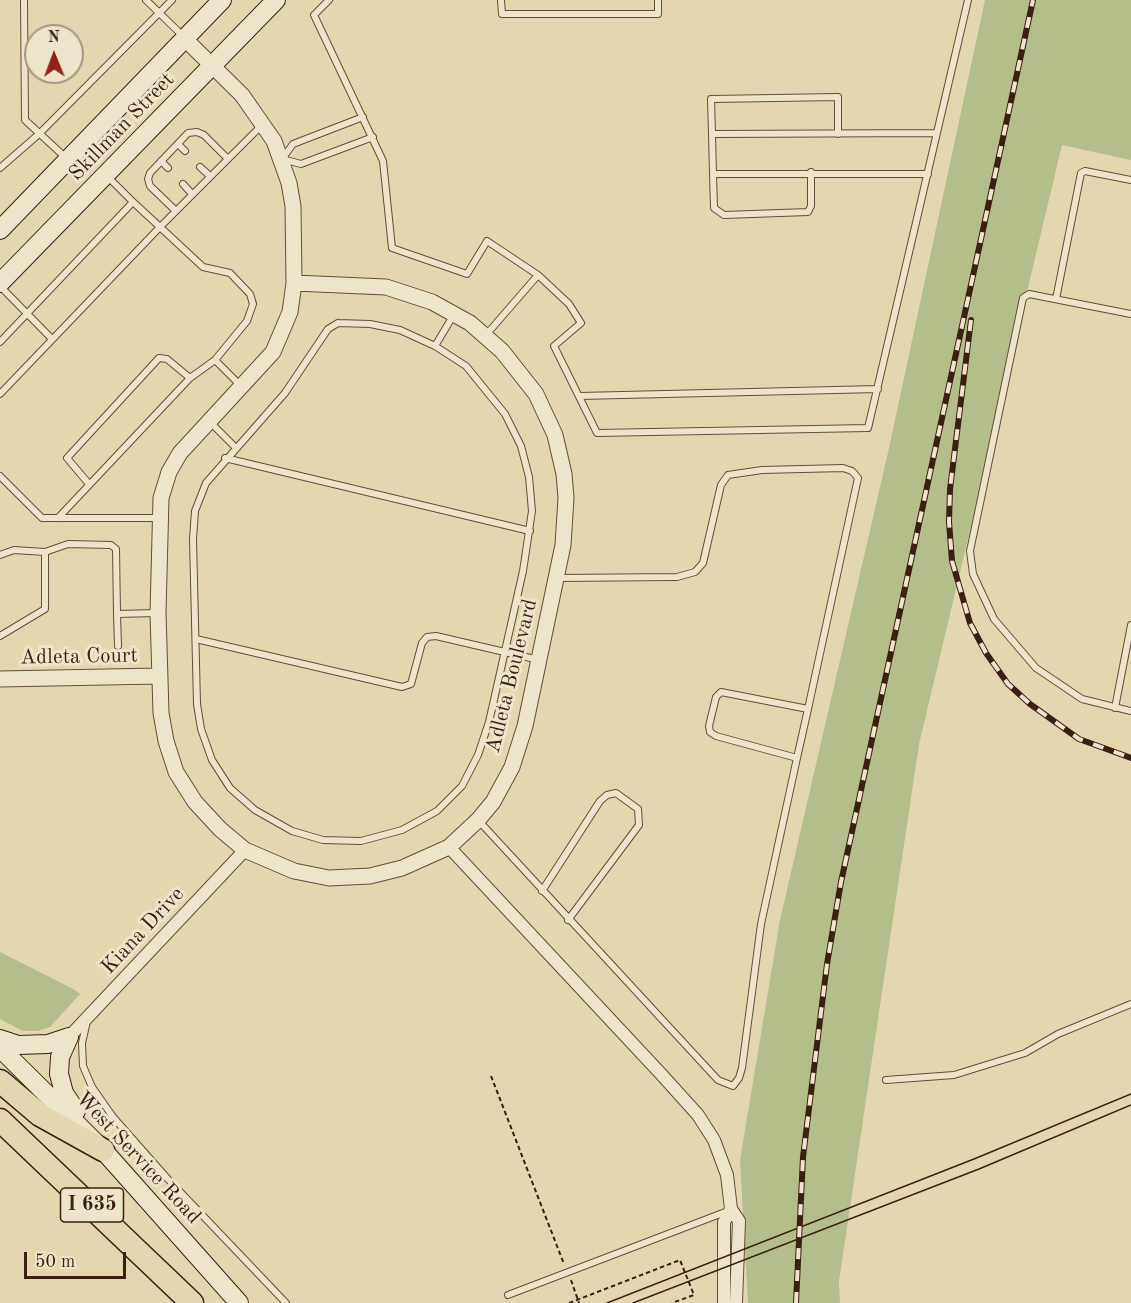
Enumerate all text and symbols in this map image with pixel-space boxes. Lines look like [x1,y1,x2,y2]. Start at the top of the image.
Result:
north arrow [24,24,84,84]
text: N [47,30,60,46]
street label: Skillman Street [64,68,180,186]
street label: Adleta Boulevard [481,596,543,756]
street label: Adleta Court [20,643,138,671]
street label: Kiana Drive [96,882,190,980]
street label: West Service Road [70,1087,206,1229]
road number: I 635 [60,1188,124,1222]
scale bar [27,1240,129,1278]
text: 50 m [35,1253,75,1271]

